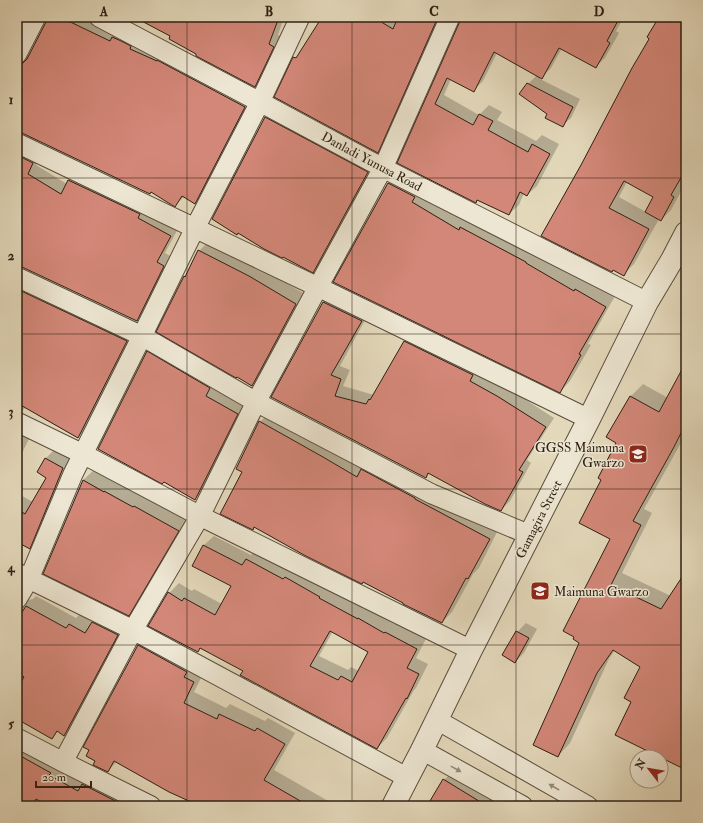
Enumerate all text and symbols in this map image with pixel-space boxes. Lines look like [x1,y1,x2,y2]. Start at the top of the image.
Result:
text: A [99,4,109,20]
text: B [265,4,273,20]
text: C [429,4,439,20]
text: D [594,4,605,20]
text: 1 [9,92,14,108]
street label: Danladi Yunusa Road [319,129,425,195]
text: 2 [8,248,15,264]
text: 3 [9,404,14,420]
place label: GGSS Maimuna Gwarzo [535,440,625,471]
school or university icon: GGSS Maimuna Gwarzo [627,443,649,465]
street label: Gamagira Street [512,478,566,561]
text: 4 [6,560,15,576]
school or university icon: Maimuna Gwarzo [529,580,551,602]
place label: Maimuna Gwarzo [554,584,648,600]
text: 5 [8,716,14,732]
north arrow [629,749,669,789]
text: N [632,756,650,773]
scale bar [36,763,91,789]
one-way arrow [450,765,462,772]
text: 20 m [42,770,67,785]
one-way arrow [548,783,560,790]

